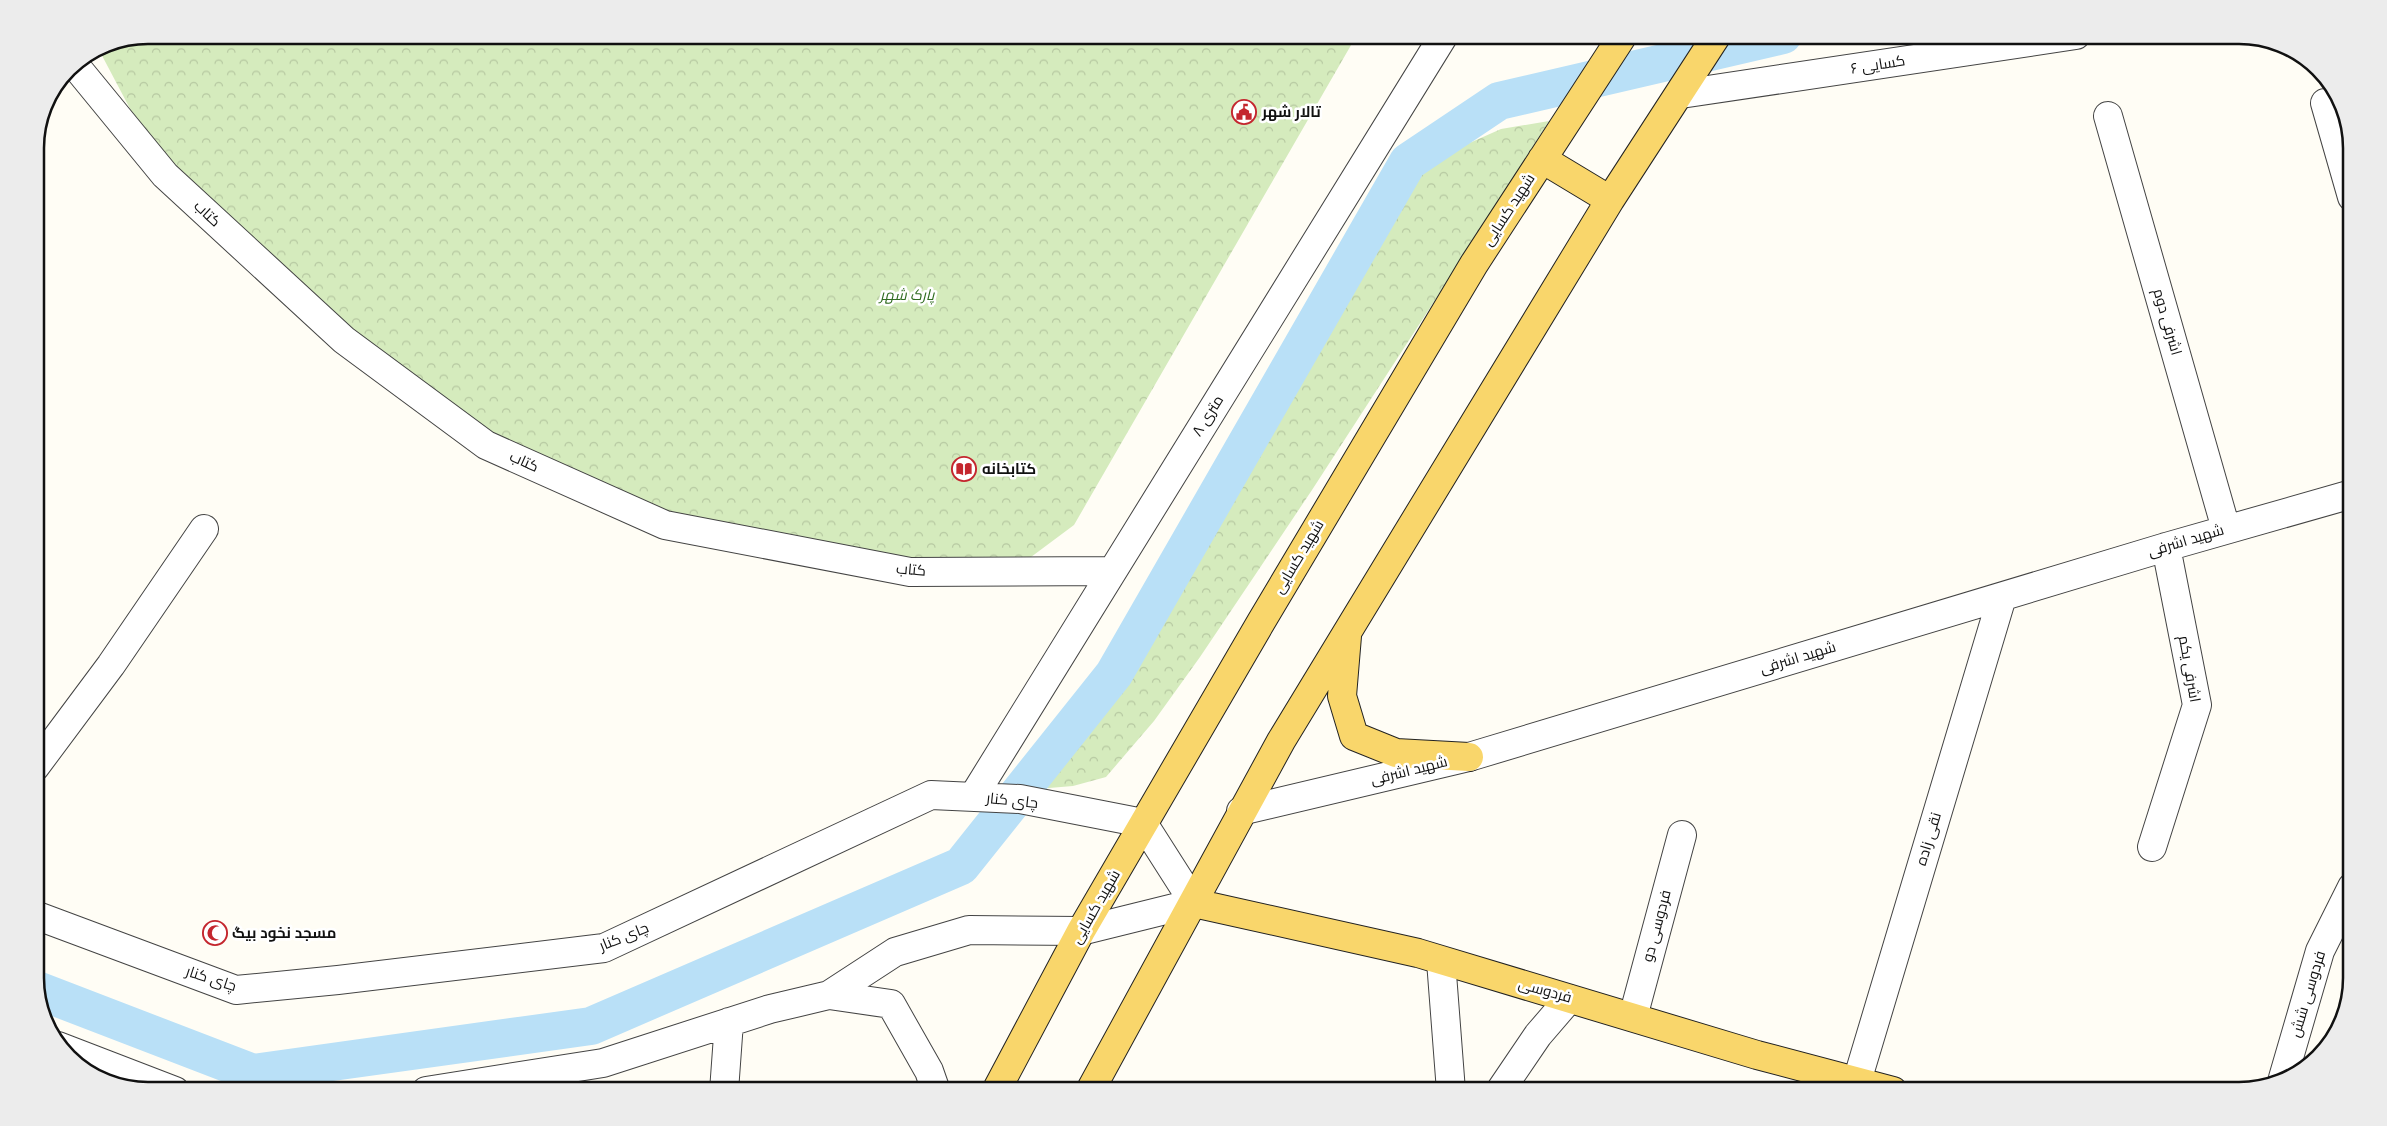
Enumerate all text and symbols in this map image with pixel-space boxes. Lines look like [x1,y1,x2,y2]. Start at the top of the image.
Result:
street label: کسایی ۶ [1849,49,1907,81]
public building icon: تالار شهر [1231,99,1257,125]
place label: تالار شهر [1261,101,1321,124]
street label: شهید کسایی [1477,169,1541,251]
street label: کتاب [188,195,226,233]
park label: پارک شهر [878,284,935,307]
street label: اشرفی دوم [2146,286,2188,358]
street label: ۸ متری [1186,391,1230,441]
street label: کتاب [506,445,542,479]
library icon: کتابخانه [951,456,977,482]
place label: کتابخانه [982,458,1036,481]
street label: شهید کسایی [1268,516,1330,598]
street label: شهید اشرفی [2145,519,2227,563]
street label: کتاب [895,557,927,583]
street label: اشرفی یکم [2172,634,2206,704]
street label: شهید اشرفی [1757,636,1839,680]
street label: شهید اشرفی [1368,750,1450,792]
street label: چای کنار [984,787,1039,815]
street label: نقی زاده [1910,810,1948,868]
street label: شهید کسایی [1065,866,1127,948]
street label: فردوسی دو [1636,887,1678,965]
street label: چای کنار [595,917,652,958]
mosque icon: مسجد نخود‌ بیگ [202,920,228,946]
place label: مسجد نخود‌ بیگ [232,922,336,945]
street label: فردوسی شش [2284,948,2332,1040]
street label: چای کنار [182,960,239,998]
street label: فردوسی [1516,972,1574,1010]

